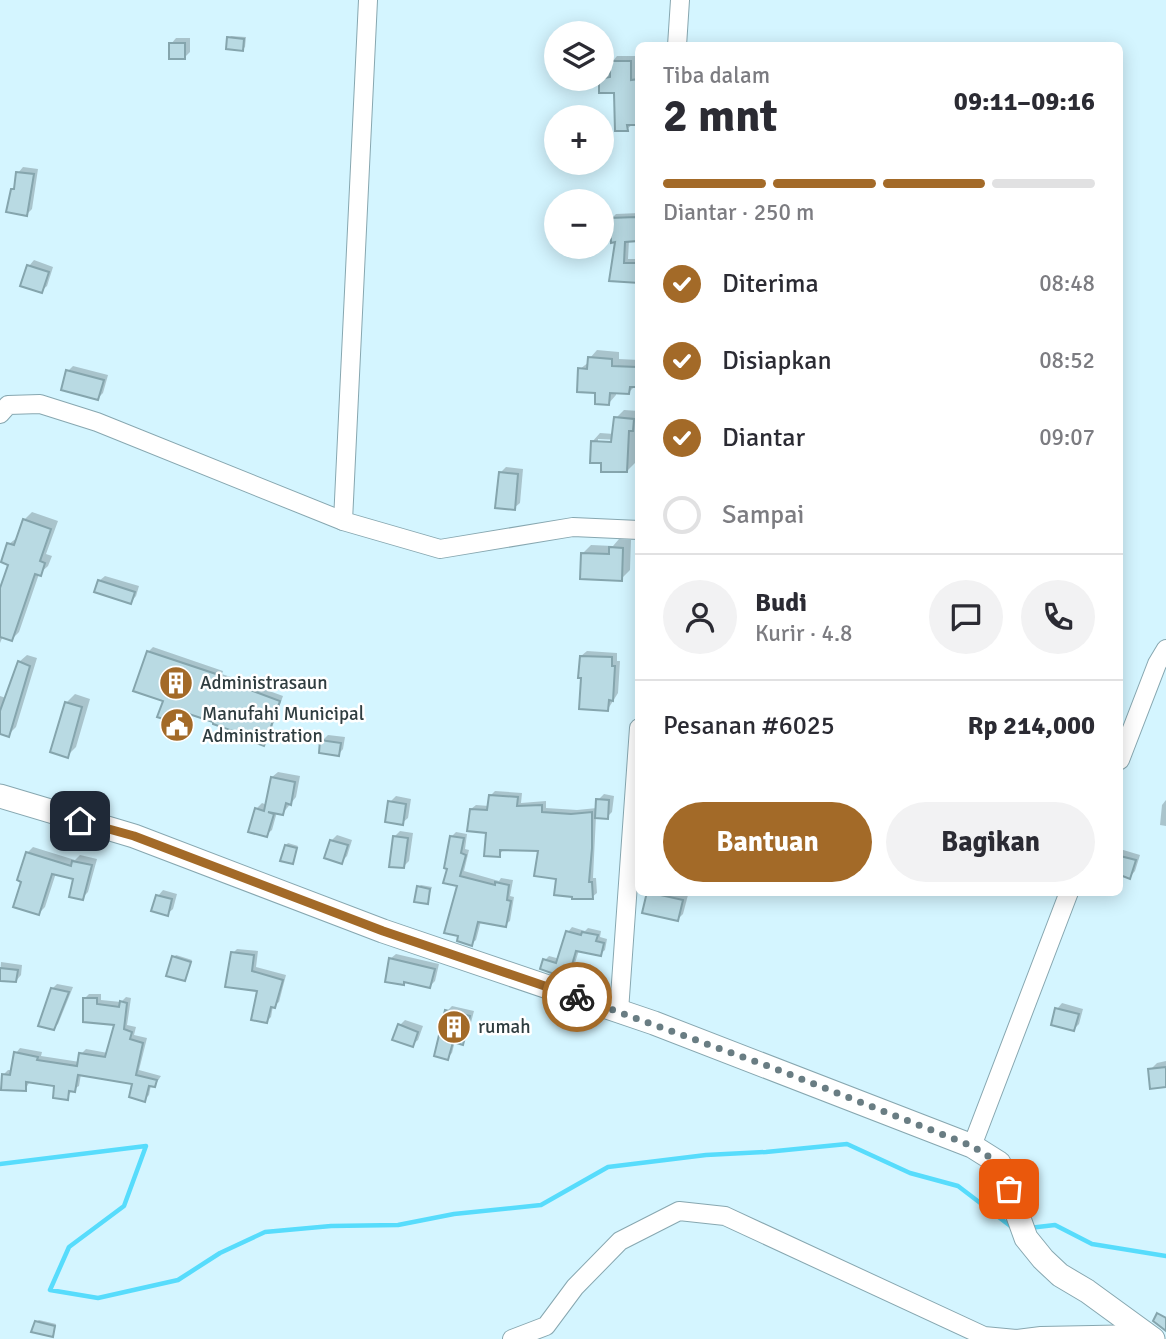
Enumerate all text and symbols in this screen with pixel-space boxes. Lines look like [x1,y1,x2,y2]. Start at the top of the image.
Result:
map controls [544,21,614,259]
button: layers [544,21,614,91]
text: Tiba dalam [663,61,770,90]
text: 09:11–09:16 [954,86,1095,118]
text: 2 mnt [663,88,778,144]
button: + [544,105,614,175]
button: − [544,189,614,259]
text: Diantar · 250 m [663,198,814,227]
icon: check [663,265,701,303]
text: Diterima [722,268,819,300]
text: 08:48 [1039,269,1095,298]
icon: check [663,342,701,380]
text: Disiapkan [722,345,832,377]
text: 08:52 [1039,346,1095,375]
icon: check [663,419,701,457]
text: Diantar [722,422,805,454]
text: 09:07 [1039,423,1095,452]
text: Sampai [722,499,804,531]
button: person [663,580,737,654]
button: chat [929,580,1003,654]
button: phone [1021,580,1095,654]
text: Budi [755,587,807,619]
text: Kurir · 4.8 [755,619,852,648]
building icon: Administrasaun [157,664,195,702]
place label: Administrasaun [200,671,328,695]
place label: Manufahi Municipal Administration [202,702,364,748]
public building icon: Manufahi Municipal Administration [158,706,196,744]
text: Pesanan #6025 [663,710,835,742]
text: Rp 214,000 [967,710,1095,742]
pin [50,791,110,851]
icon: home [61,802,99,840]
button: Bantuan [663,802,872,882]
button: Bagikan [886,802,1095,882]
courier [542,962,612,1032]
icon: bike [558,978,596,1016]
building icon: rumah [435,1008,473,1046]
place label: rumah [478,1015,531,1039]
pin [979,1159,1039,1219]
icon: bag [990,1170,1028,1208]

